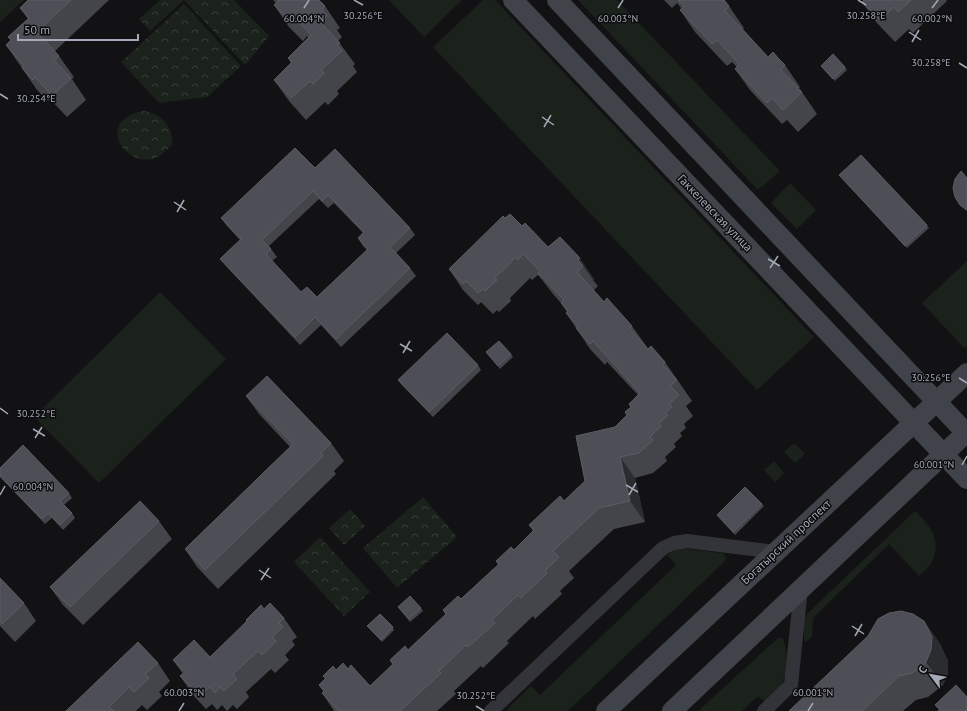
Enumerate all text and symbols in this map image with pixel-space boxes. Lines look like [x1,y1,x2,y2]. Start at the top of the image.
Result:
text: 30.256°E [344,9,383,22]
text: 30.258°E [847,9,886,22]
text: 60.004°N [284,12,324,25]
text: 60.003°N [598,12,638,25]
text: 60.002°N [912,12,952,25]
scale bar [18,16,138,42]
text: 50 m [24,22,50,37]
text: 30.258°E [912,56,951,69]
text: 30.254°E [17,92,56,105]
street label: Гаккелевская улица [675,171,756,254]
text: 30.256°E [912,371,951,384]
text: 30.252°E [17,407,56,420]
text: 60.001°N [914,458,954,471]
text: 60.004°N [13,480,53,493]
street label: Богатырский проспект [737,496,834,587]
north arrow [911,655,951,695]
text: С [915,663,930,676]
text: 60.003°N [164,686,204,699]
text: 60.001°N [793,686,833,699]
text: 30.252°E [457,689,496,702]

